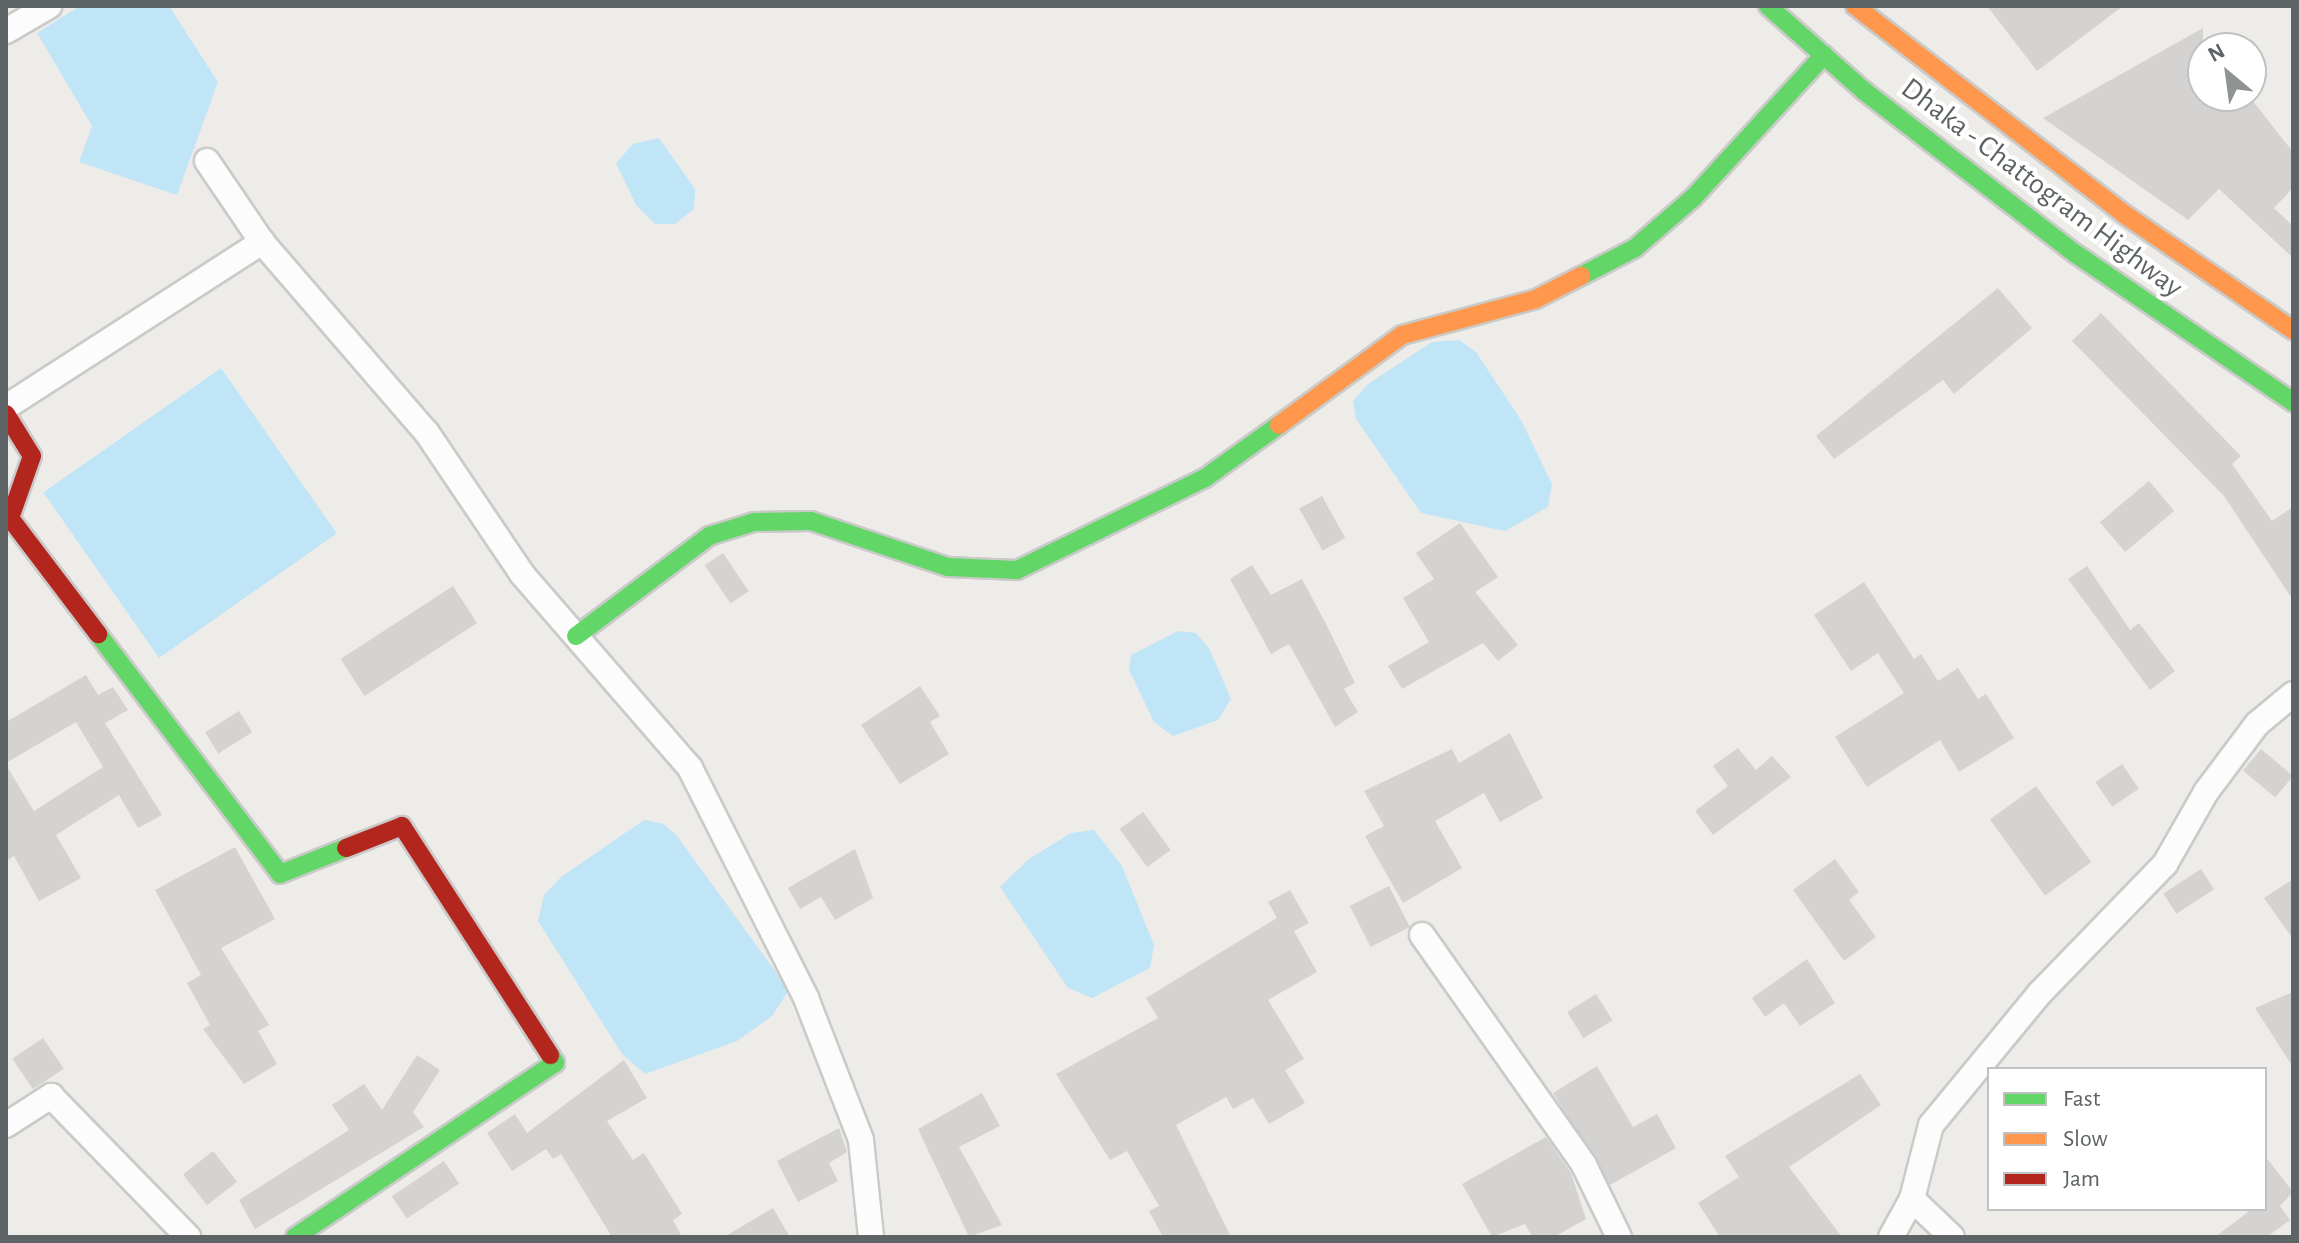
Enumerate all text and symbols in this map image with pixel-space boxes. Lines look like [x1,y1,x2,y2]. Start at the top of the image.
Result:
north arrow [2187,32,2267,112]
text: N [2204,39,2228,66]
street label: Dhaka - Chattogram Highway [1894,70,2190,306]
legend [1987,1067,2267,1211]
text: Fast [2063,1087,2100,1111]
text: Slow [2063,1127,2108,1151]
text: Jam [2063,1167,2100,1191]

